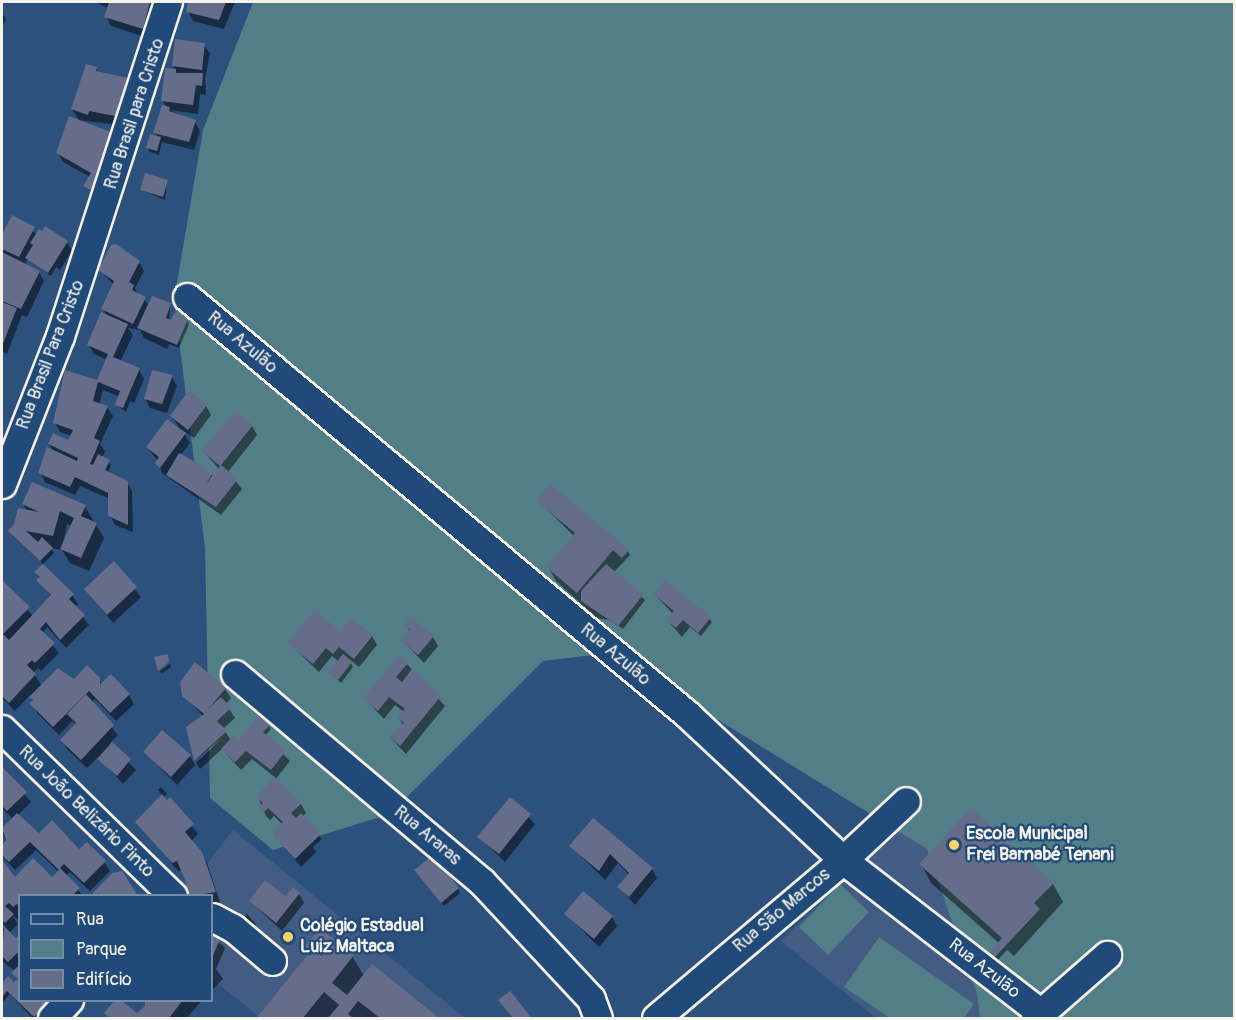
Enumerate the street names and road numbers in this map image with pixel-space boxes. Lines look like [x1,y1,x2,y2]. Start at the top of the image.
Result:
street label: Rua Brasil para Cristo [100,36,170,192]
street label: Rua Brasil Para Cristo [13,277,89,433]
street label: Rua Azulão [203,307,281,379]
street label: Rua Azulão [576,619,654,691]
street label: Rua João Belizário Pinto [14,742,158,882]
street label: Rua Araras [389,802,465,870]
street label: Rua São Marcos [729,864,835,958]
street label: Rua Azulão [944,934,1024,1004]

